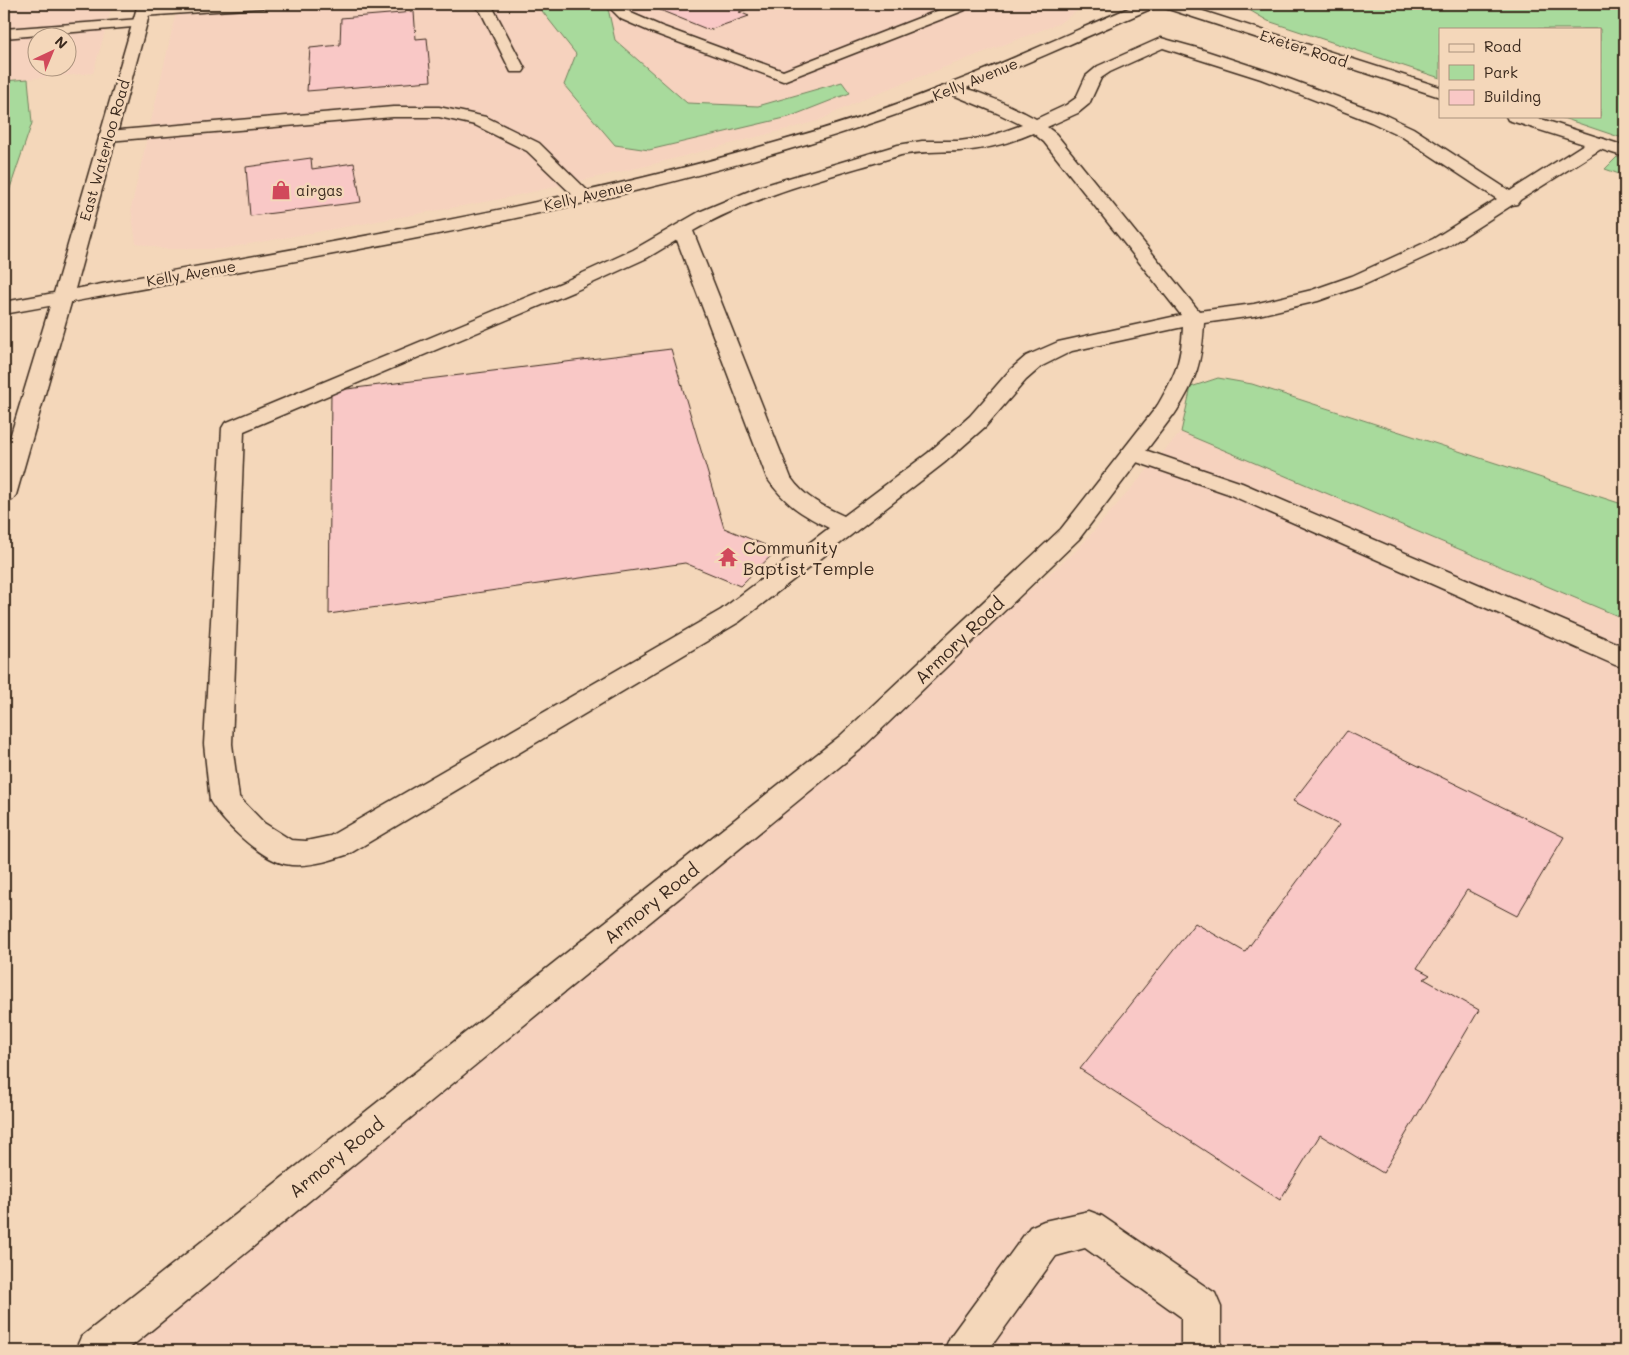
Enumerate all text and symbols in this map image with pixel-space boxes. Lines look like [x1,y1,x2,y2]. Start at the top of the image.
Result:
street label: Exeter Road [1258,24,1350,72]
north arrow [28,28,78,78]
legend [1439,28,1602,118]
text: N [51,32,72,53]
text: Road [1484,36,1521,56]
street label: Kelly Avenue [929,53,1021,105]
text: Park [1484,62,1518,82]
street label: East Waterloo Road [74,77,134,223]
text: Building [1484,86,1541,106]
street label: Kelly Avenue [542,175,634,215]
shop icon: airgas [270,179,292,201]
place label: airgas [296,180,343,200]
street label: Kelly Avenue [145,255,237,291]
place label: Community Baptist Temple [743,535,875,580]
temple icon: Community Baptist Temple [717,546,739,568]
street label: Armory Road [909,591,1009,689]
street label: Armory Road [599,857,703,949]
street label: Armory Road [284,1111,388,1203]

